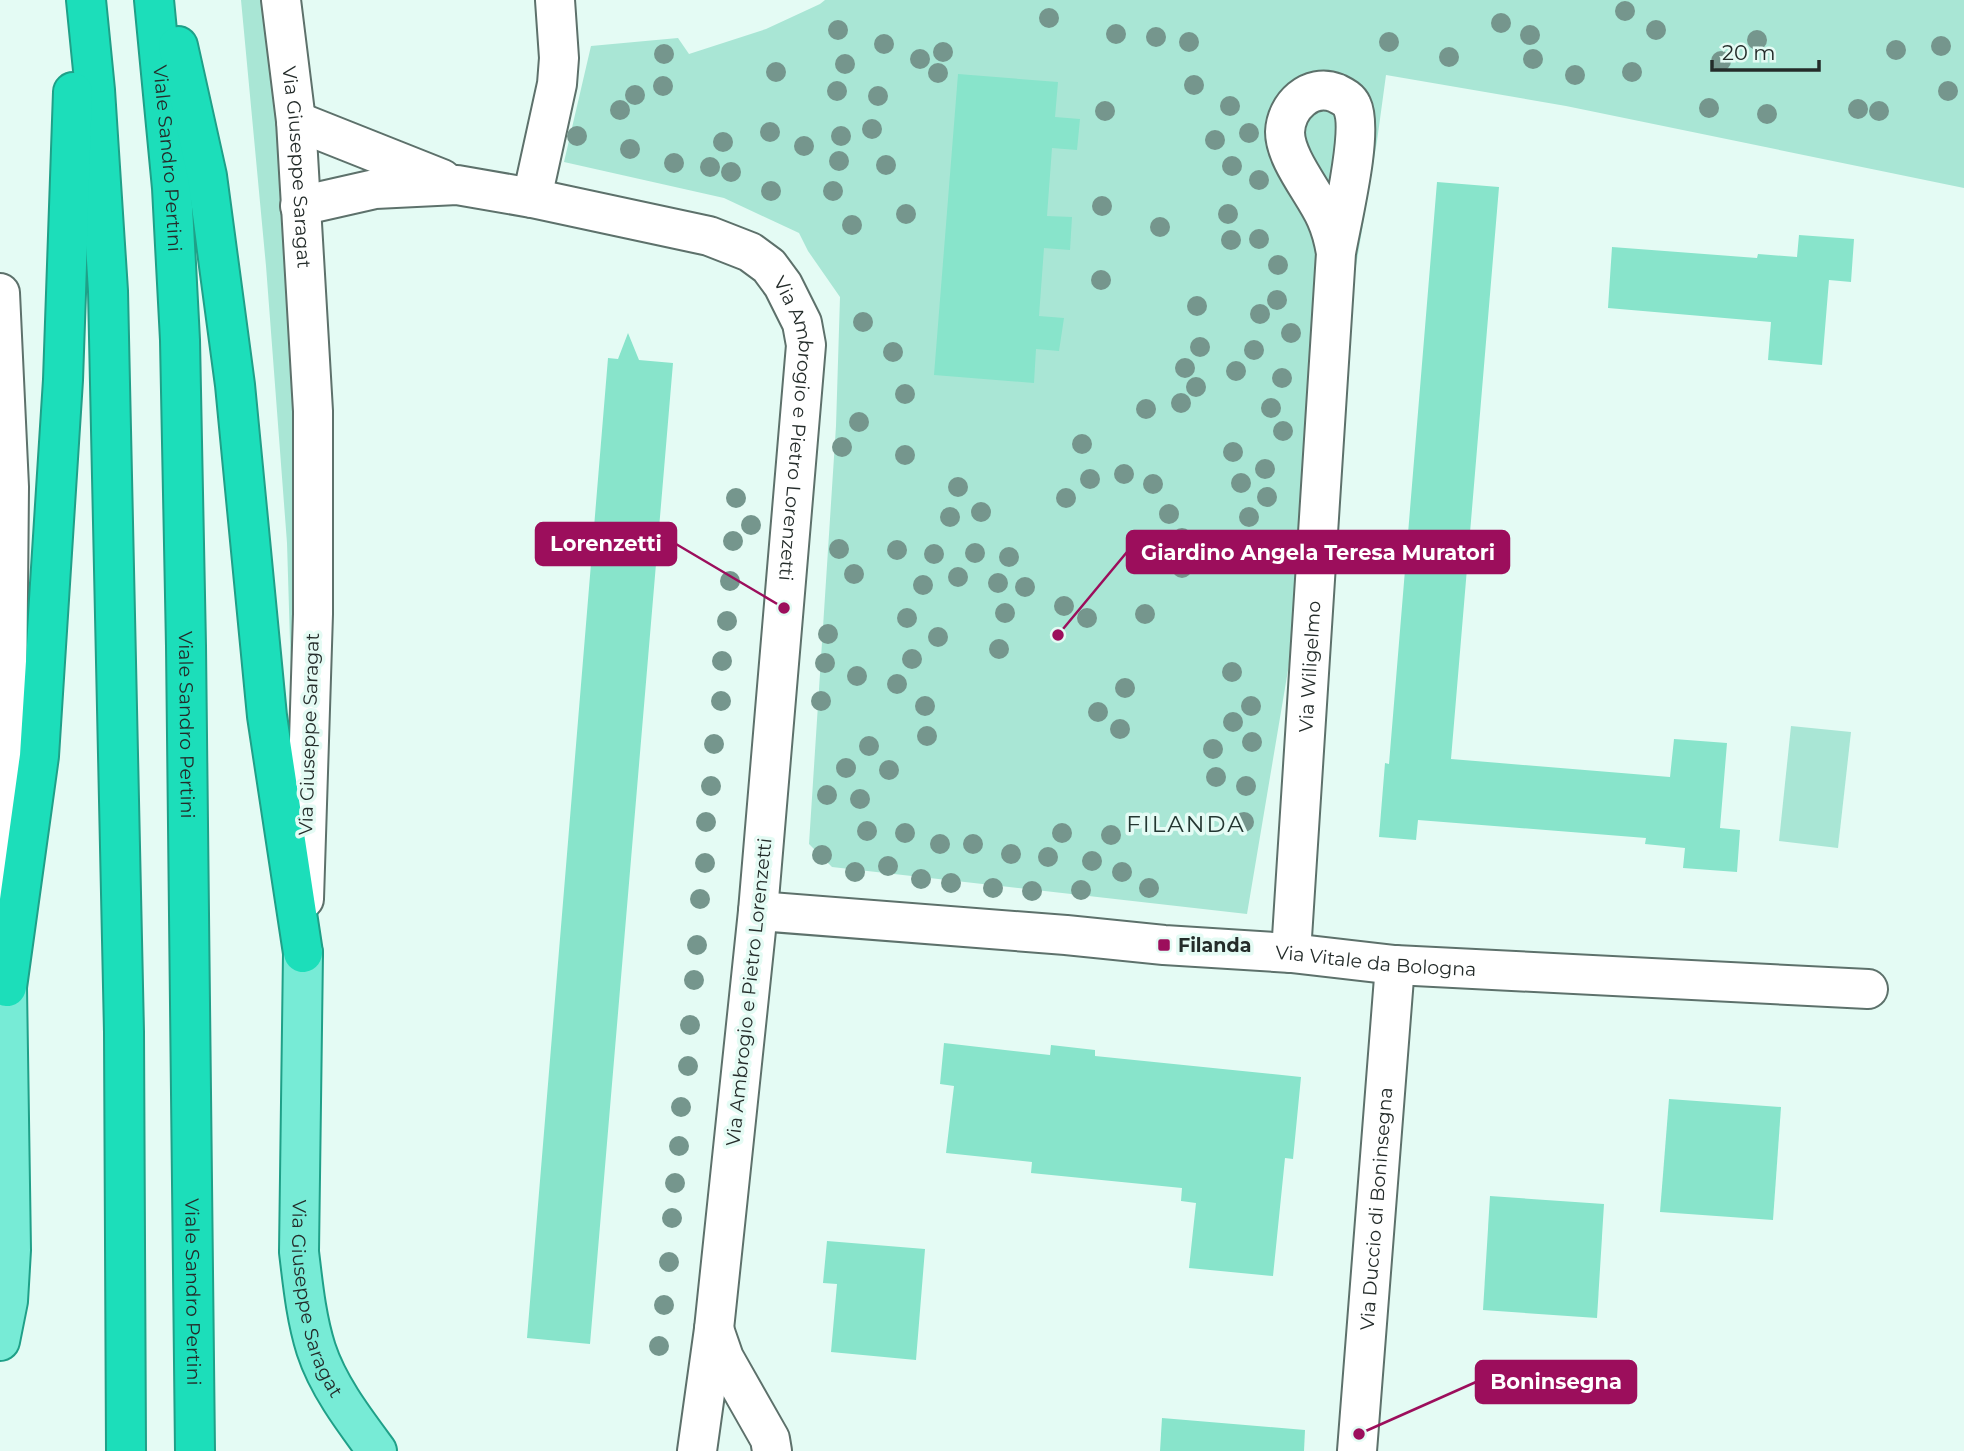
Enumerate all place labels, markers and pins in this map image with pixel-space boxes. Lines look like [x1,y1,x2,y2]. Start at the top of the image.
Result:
callout: Lorenzetti [536,523,676,565]
callout: Giardino Angela Teresa Muratori [1127,531,1509,573]
place label: Filanda [1178,934,1251,957]
marker: Filanda [1156,937,1172,953]
callout: Boninsegna [1476,1361,1636,1403]

